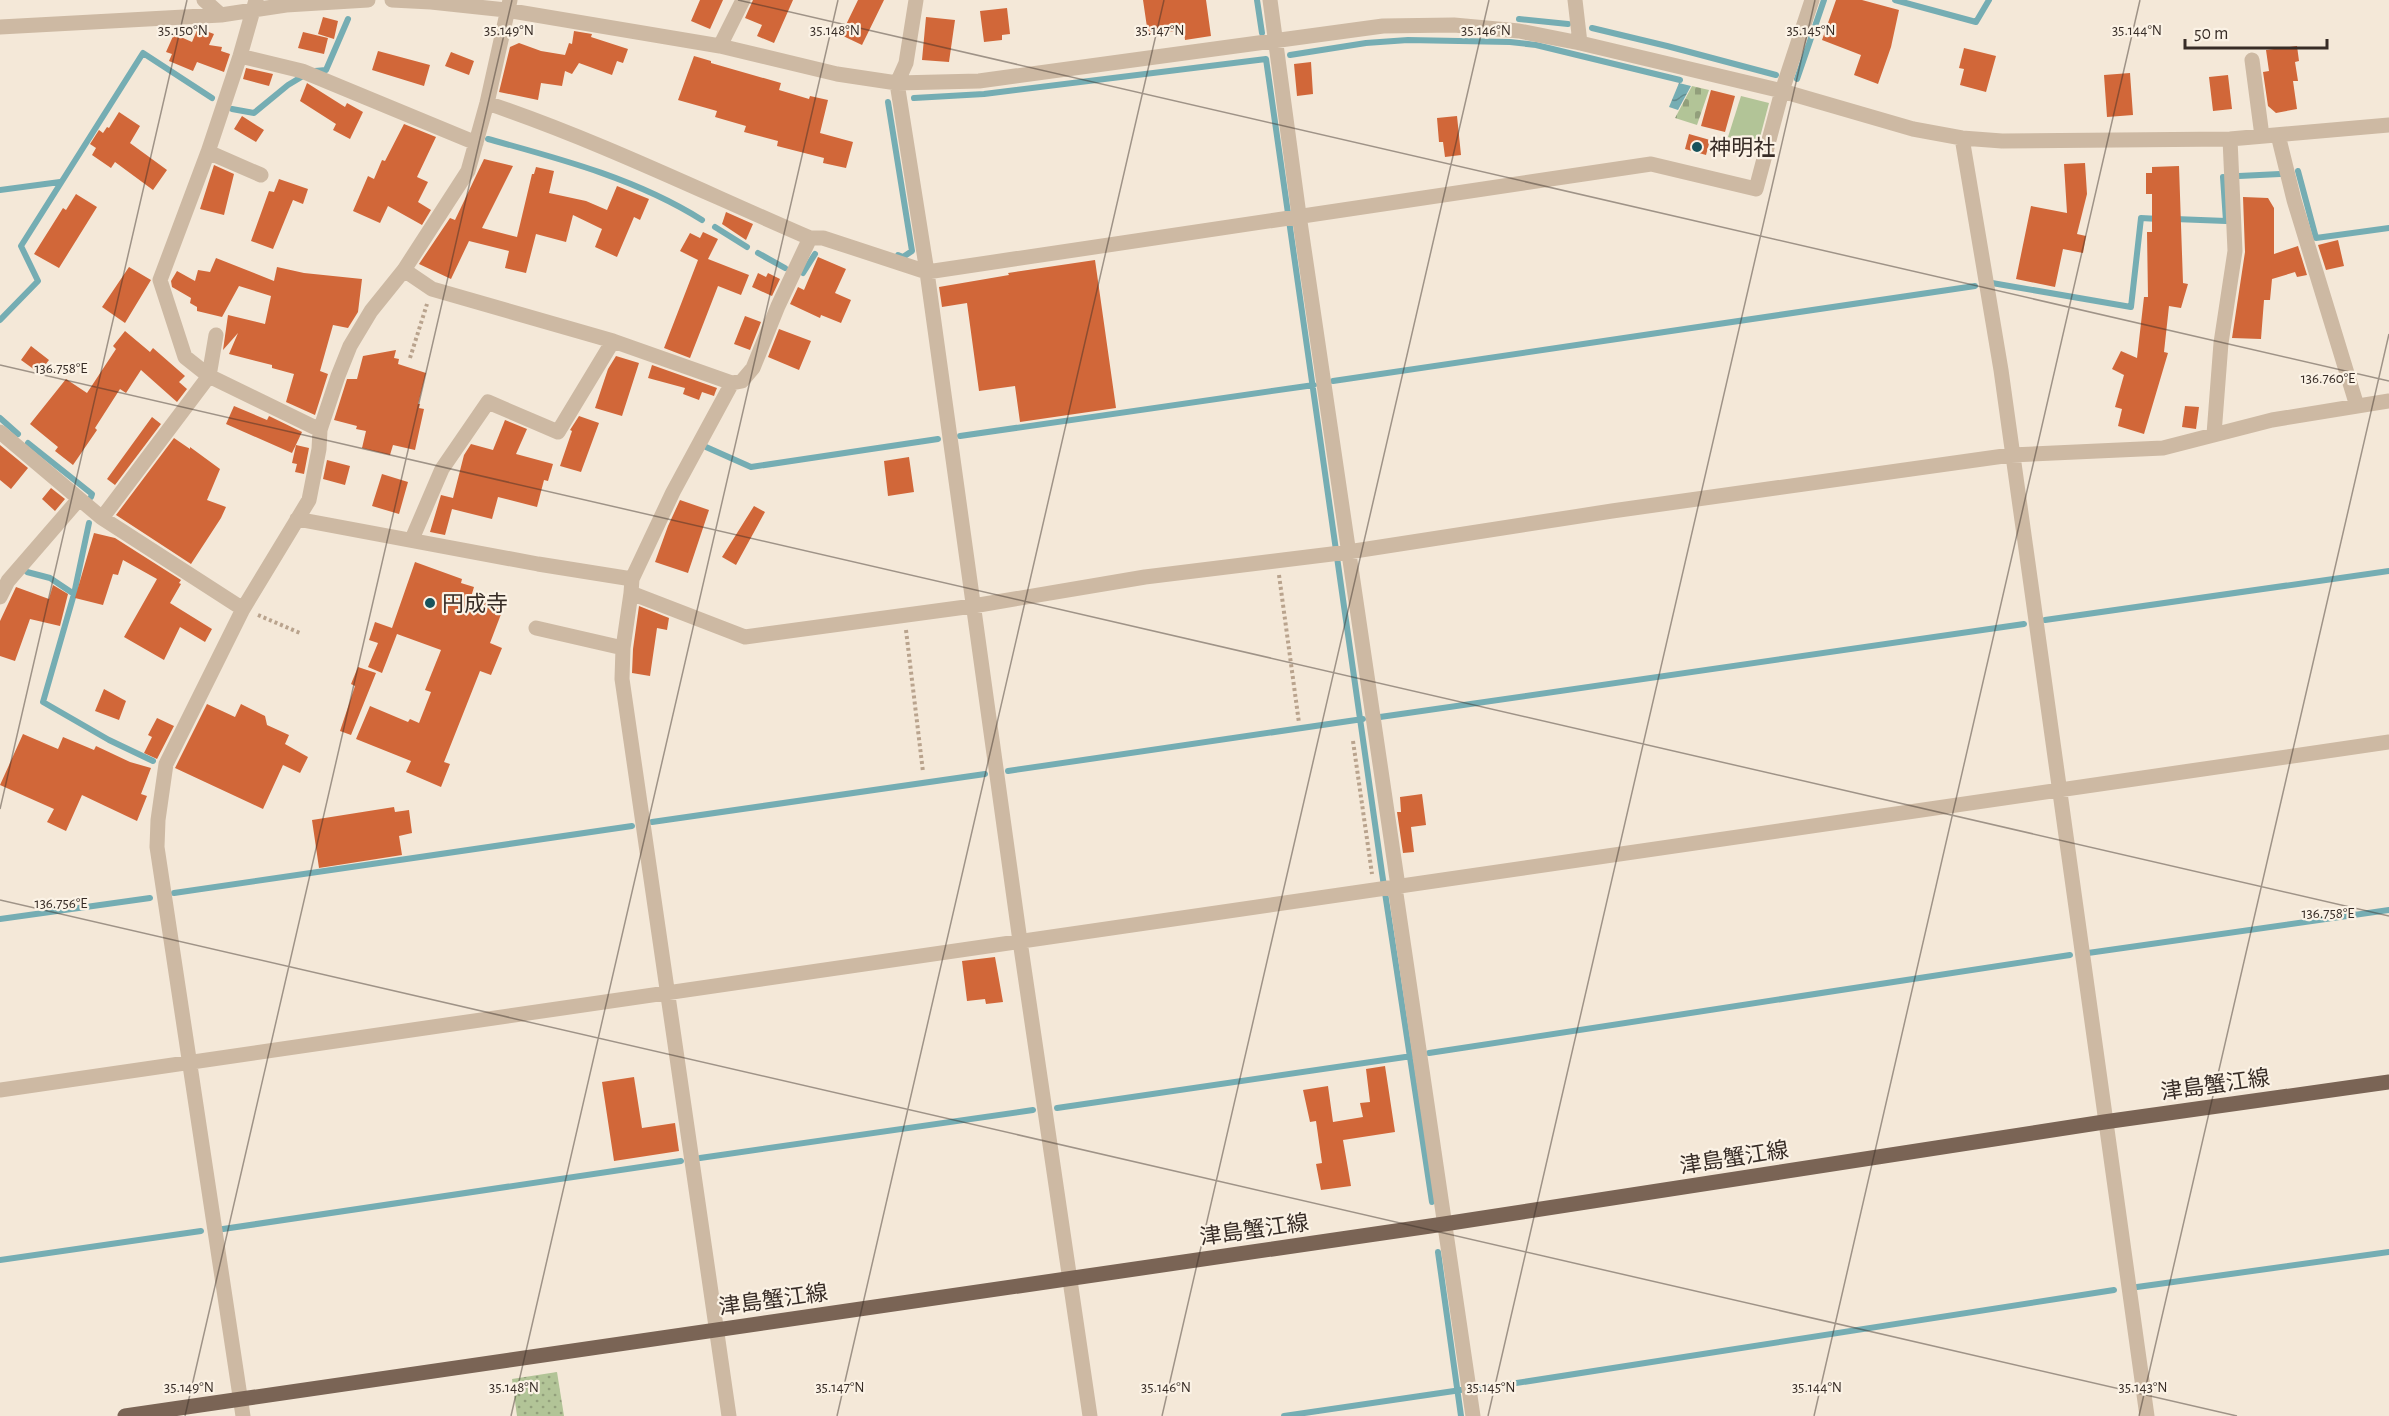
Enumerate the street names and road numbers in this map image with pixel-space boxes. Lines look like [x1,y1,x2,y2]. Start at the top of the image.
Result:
street label: 津島蟹江線 [2159,1065,2271,1104]
street label: 津島蟹江線 [1678,1138,1790,1177]
street label: 津島蟹江線 [1198,1210,1310,1249]
street label: 津島蟹江線 [717,1280,829,1319]

